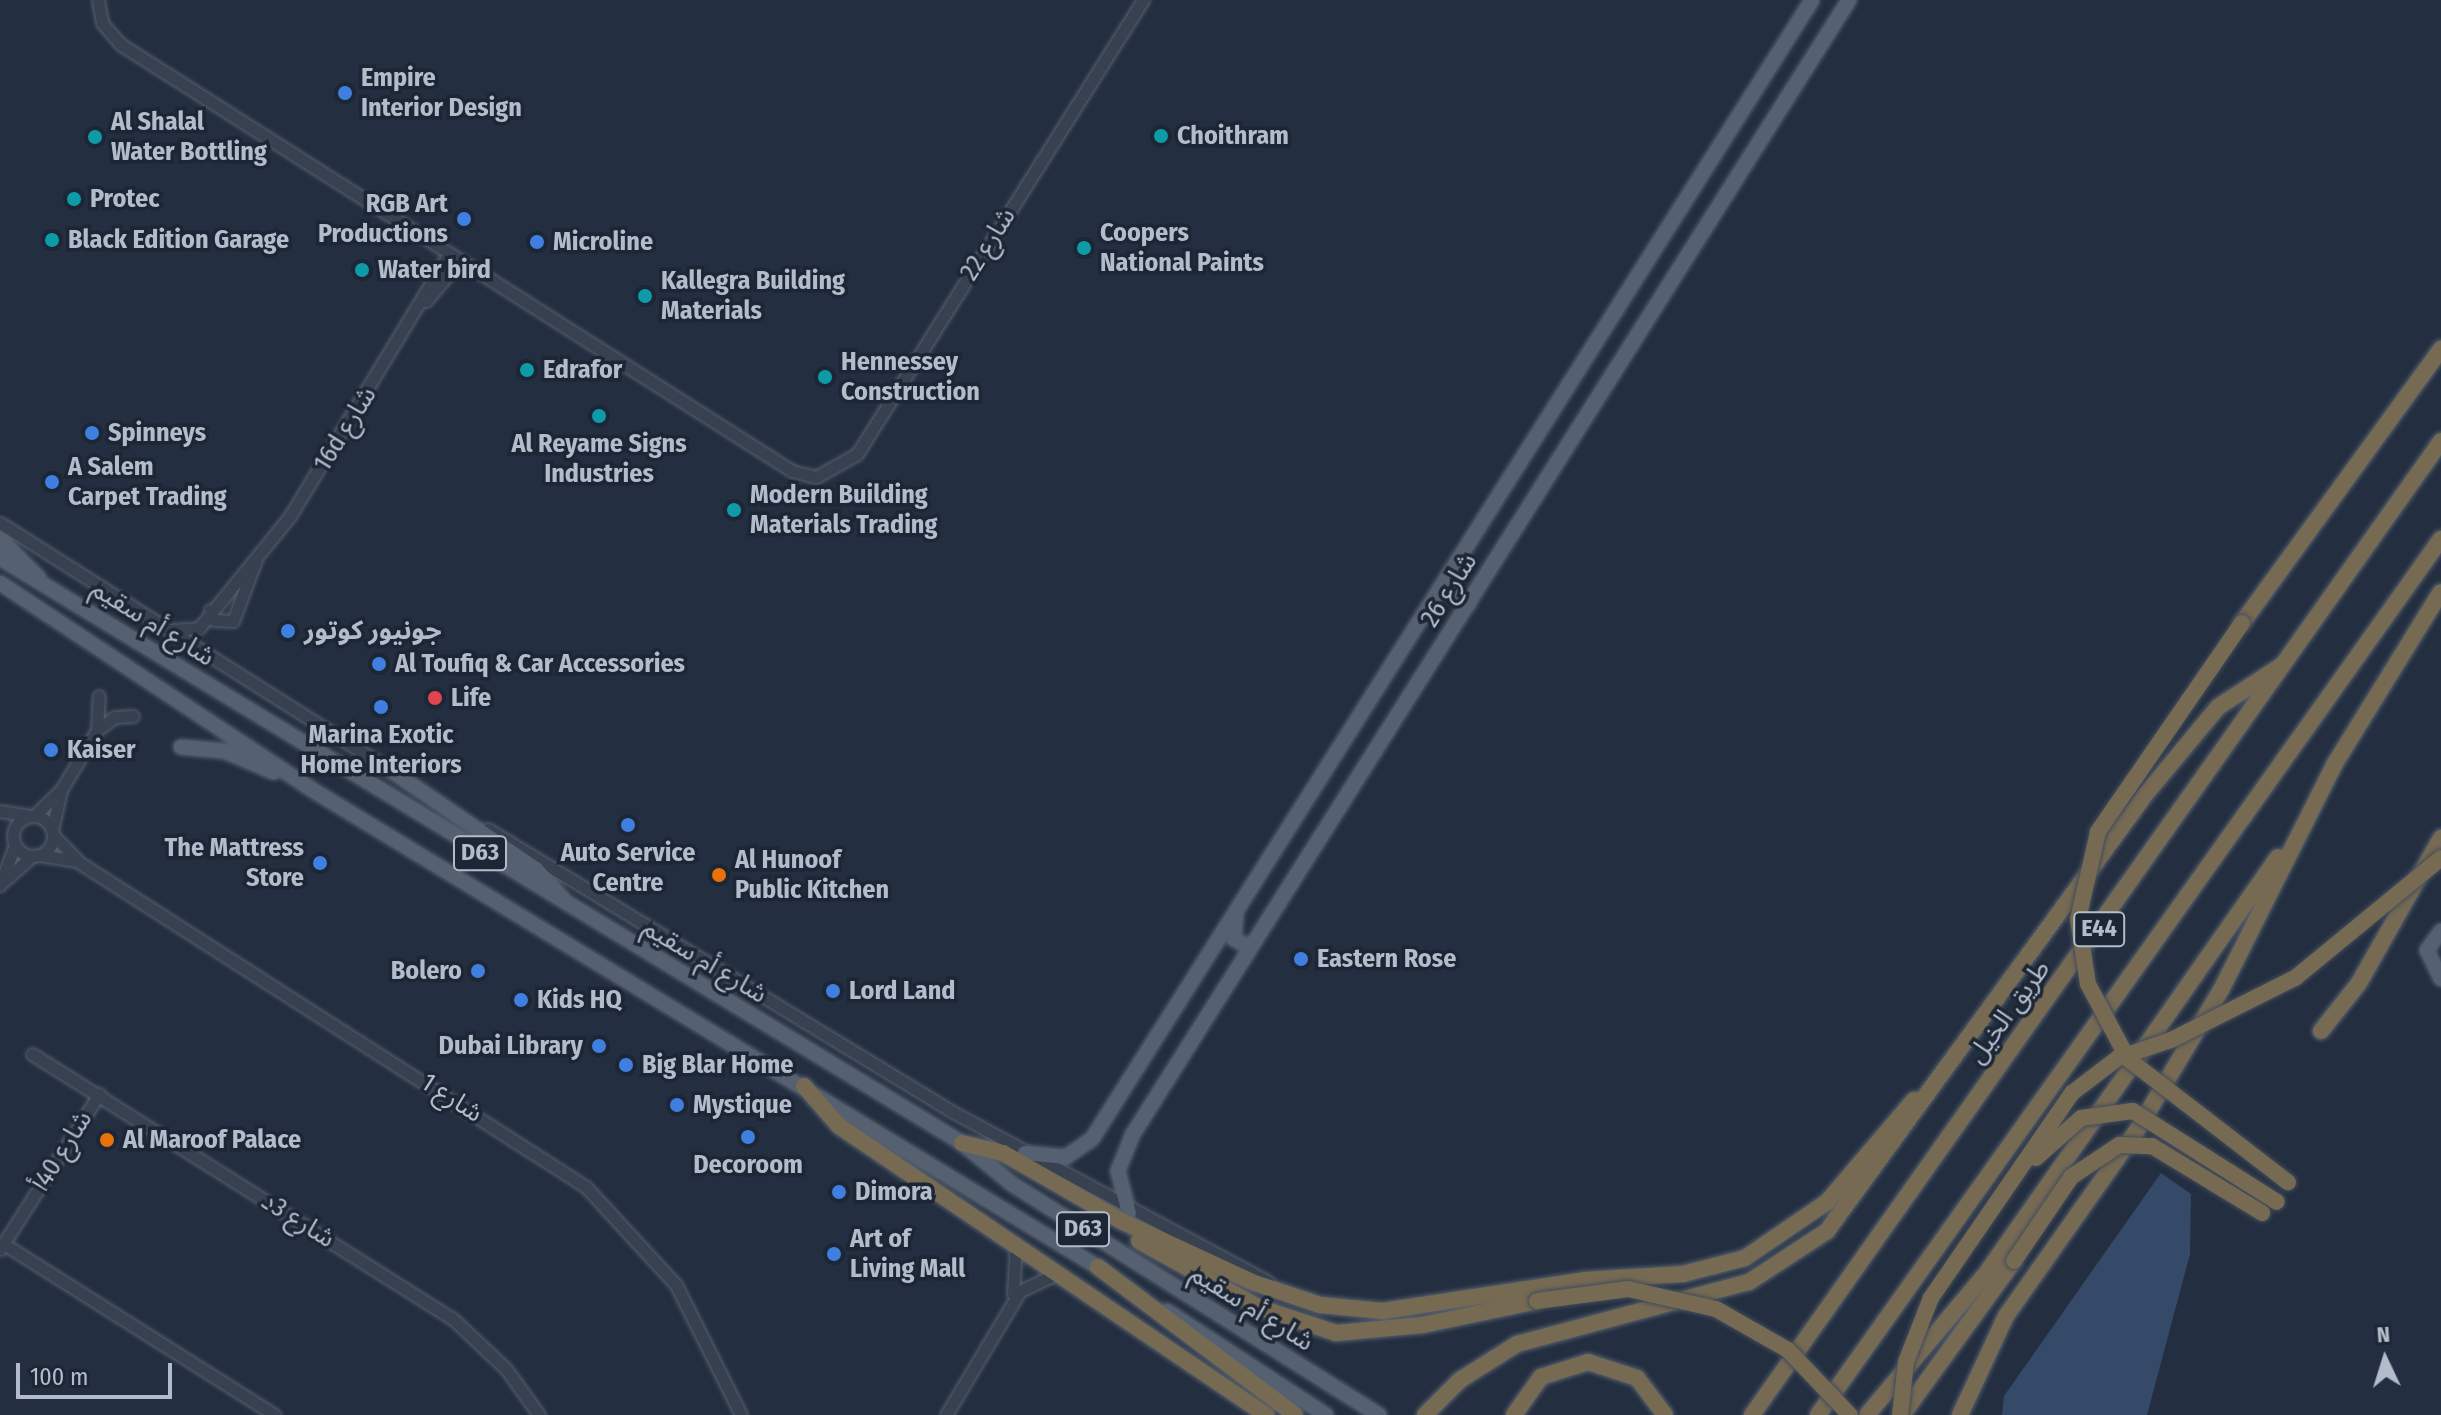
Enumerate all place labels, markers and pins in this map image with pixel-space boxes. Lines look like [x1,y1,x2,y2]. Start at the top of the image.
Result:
place label: Empire Interior Design [361,62,522,124]
marker: Empire Interior Design [336,84,354,102]
place label: Al Shalal Water Bottling [111,106,267,168]
place label: Choithram [1177,120,1289,152]
marker: Choithram [1152,127,1170,145]
marker: Al Shalal Water Bottling [86,128,104,146]
place label: Protec [90,183,159,215]
place label: RGB Art Productions [318,188,448,250]
marker: Protec [65,190,83,208]
marker: RGB Art Productions [455,210,473,228]
place label: Coopers National Paints [1100,217,1264,278]
place label: Black Edition Garage [68,224,289,256]
place label: Microline [553,226,653,258]
marker: Black Edition Garage [43,231,61,249]
marker: Microline [528,233,546,251]
marker: Coopers National Paints [1075,239,1093,257]
place label: Water bird [378,254,491,286]
marker: Water bird [353,261,371,279]
place label: Kallegra Building Materials [661,265,845,326]
marker: Kallegra Building Materials [636,287,654,305]
place label: Hennessey Construction [841,346,980,408]
place label: Edrafor [543,354,622,386]
marker: Edrafor [518,361,536,379]
marker: Hennessey Construction [816,368,834,386]
marker: Al Reyame Signs Industries [590,407,608,425]
place label: Spinneys [108,417,206,449]
marker: Spinneys [83,424,101,442]
place label: Al Reyame Signs Industries [511,428,687,490]
place label: A Salem Carpet Trading [68,451,227,512]
marker: A Salem Carpet Trading [43,473,61,491]
place label: Modern Building Materials Trading [750,479,937,540]
marker: Modern Building Materials Trading [725,501,743,519]
place label: جونيور كوتور [304,615,442,647]
marker: جونيور كوتور [279,622,297,640]
place label: Al Toufiq & Car Accessories [395,648,685,680]
marker: Al Toufiq & Car Accessories [370,655,388,673]
place label: Life [451,682,491,714]
marker: Life [426,689,444,707]
marker: Marina Exotic Home Interiors [372,698,390,716]
place label: Marina Exotic Home Interiors [300,719,462,780]
place label: Kaiser [67,734,136,766]
marker: Kaiser [42,741,60,759]
marker: Auto Service Centre [619,816,637,834]
place label: The Mattress Store [165,832,304,894]
place label: Auto Service Centre [561,837,695,898]
place label: Al Hunoof Public Kitchen [735,844,889,906]
marker: The Mattress Store [311,854,329,872]
marker: Al Hunoof Public Kitchen [710,866,728,884]
place label: Eastern Rose [1317,943,1456,975]
marker: Eastern Rose [1292,950,1310,968]
place label: Bolero [391,955,462,987]
marker: Bolero [469,962,487,980]
place label: Lord Land [849,975,955,1007]
marker: Lord Land [824,982,842,1000]
place label: Kids HQ [537,984,622,1016]
marker: Kids HQ [512,991,530,1009]
place label: Dubai Library [439,1030,583,1062]
marker: Dubai Library [590,1037,608,1055]
place label: Big Blar Home [642,1049,794,1081]
marker: Big Blar Home [617,1056,635,1074]
place label: Mystique [693,1089,792,1121]
marker: Mystique [668,1096,686,1114]
place label: Al Maroof Palace [123,1124,301,1156]
marker: Decoroom [739,1128,757,1146]
marker: Al Maroof Palace [98,1131,116,1149]
place label: Decoroom [693,1149,803,1181]
place label: Dimora [855,1176,933,1208]
marker: Dimora [830,1183,848,1201]
place label: Art of Living Mall [850,1223,965,1284]
marker: Art of Living Mall [825,1245,843,1263]

